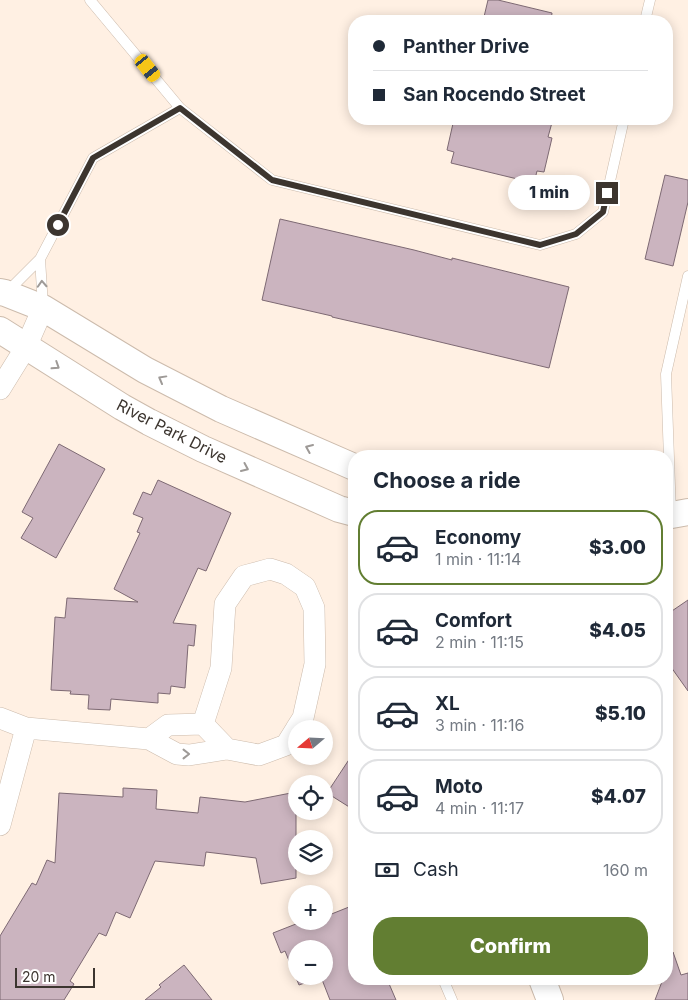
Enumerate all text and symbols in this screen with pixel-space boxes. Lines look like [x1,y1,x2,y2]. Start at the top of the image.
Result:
text: Panther Drive [403,35,529,58]
car [132,52,163,84]
text: San Rocendo Street [403,83,585,106]
callout: 1 min [507,176,590,210]
text: 1 min [529,182,569,202]
route end [596,182,618,204]
route start [47,214,69,236]
one-way arrow [36,280,47,288]
one-way arrow [51,359,60,369]
one-way arrow [158,375,167,385]
street label: River Park Drive [113,395,231,467]
one-way arrow [305,443,314,454]
one-way arrow [240,461,249,472]
text: Choose a ride [373,467,521,493]
icon: car [375,525,420,570]
text: Economy [435,526,521,549]
text: $3.00 [589,536,646,559]
text: 1 min · 11:14 [435,549,521,569]
icon: car [375,608,420,653]
text: Comfort [435,609,512,632]
text: $4.05 [589,619,646,642]
text: 2 min · 11:15 [435,632,524,652]
icon: car [375,691,420,736]
text: XL [435,692,460,715]
text: $5.10 [595,702,646,725]
text: 3 min · 11:16 [435,715,524,735]
north arrow [288,720,332,765]
map controls [288,720,333,985]
one-way arrow [182,749,190,759]
icon: car [375,774,420,819]
button: locate [288,775,333,820]
text: Moto [435,775,483,798]
text: $4.07 [591,785,646,808]
text: 4 min · 11:17 [435,798,524,818]
button: layers [288,830,333,875]
icon: cash [373,856,401,884]
text: Cash [413,858,459,881]
text: 160 m [603,860,648,880]
button: + [288,885,333,930]
button: Confirm [373,917,648,975]
button: − [288,940,333,985]
scale bar [15,965,95,988]
text: 20 m [22,968,56,985]

